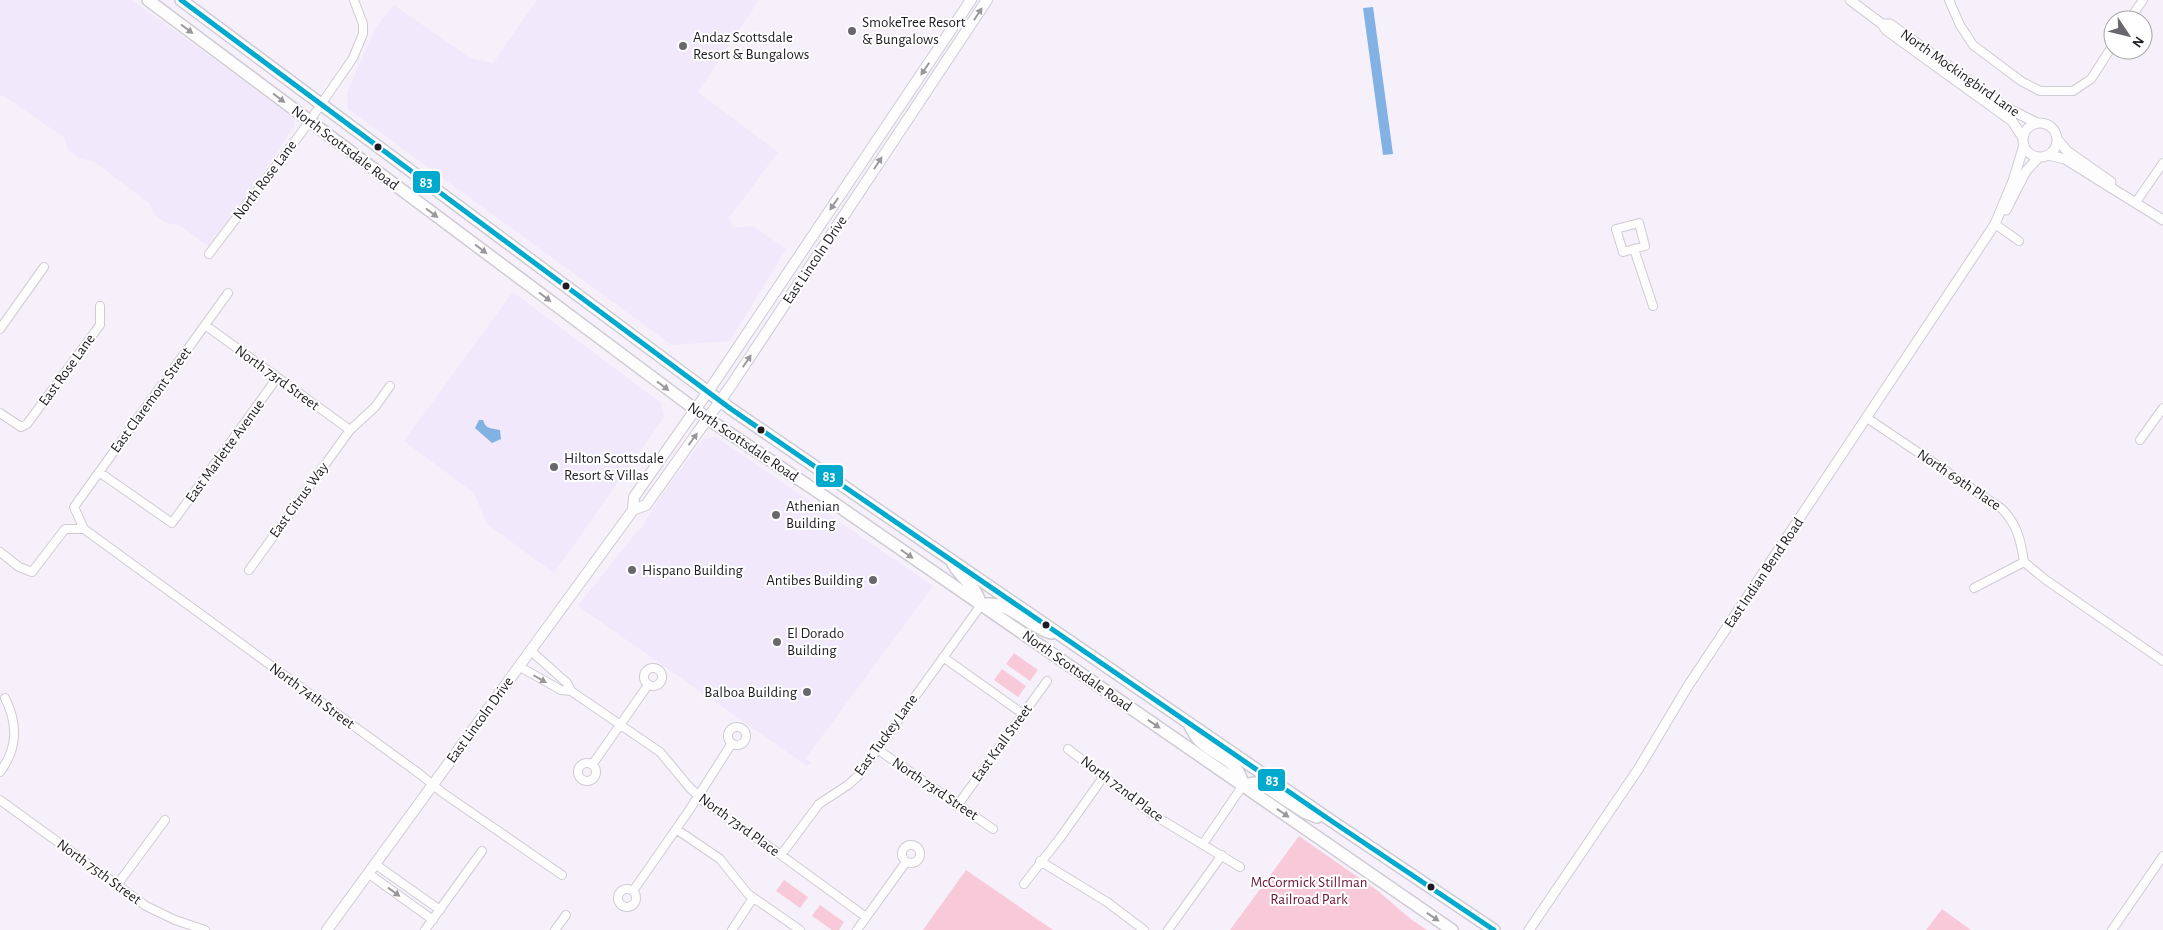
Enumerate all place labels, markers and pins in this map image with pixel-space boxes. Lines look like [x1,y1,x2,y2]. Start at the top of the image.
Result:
place label: SmokeTree Resort & Bungalows [862,15,966,47]
marker: SmokeTree Resort & Bungalows [846,25,858,37]
place label: Andaz Scottsdale Resort & Bungalows [693,30,809,62]
marker: Andaz Scottsdale Resort & Bungalows [677,40,689,52]
unlabelled marker [373,142,383,152]
unlabelled marker [561,281,571,291]
unlabelled marker [756,425,766,435]
place label: Hilton Scottsdale Resort & Villas [564,451,664,483]
marker: Hilton Scottsdale Resort & Villas [548,461,560,473]
place label: Athenian Building [786,499,840,531]
marker: Athenian Building [770,509,782,521]
place label: Hispano Building [642,563,744,578]
marker: Hispano Building [626,564,638,576]
place label: Antibes Building [766,573,864,588]
marker: Antibes Building [867,574,879,586]
unlabelled marker [1041,620,1051,630]
place label: El Dorado Building [787,626,844,658]
marker: El Dorado Building [771,636,783,648]
place label: Balboa Building [704,685,798,700]
marker: Balboa Building [801,686,813,698]
unlabelled marker [1426,882,1436,892]

